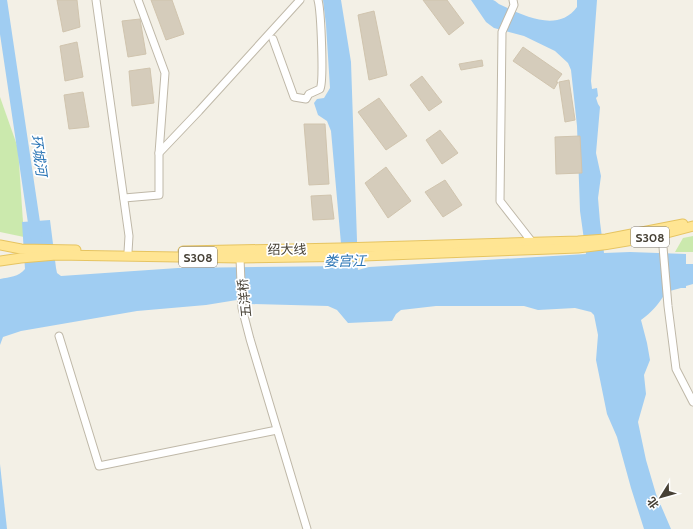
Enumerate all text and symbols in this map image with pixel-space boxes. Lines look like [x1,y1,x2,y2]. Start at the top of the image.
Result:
water label: 环城河 [27,133,51,180]
road number: S308 [631,227,669,247]
street label: 绍大线 [267,241,307,257]
road number: S308 [179,247,217,267]
water label: 娄宫江 [324,252,368,270]
street label: 五洋桥 [234,278,254,318]
north arrow [641,477,681,517]
text: 北 [644,494,662,512]

